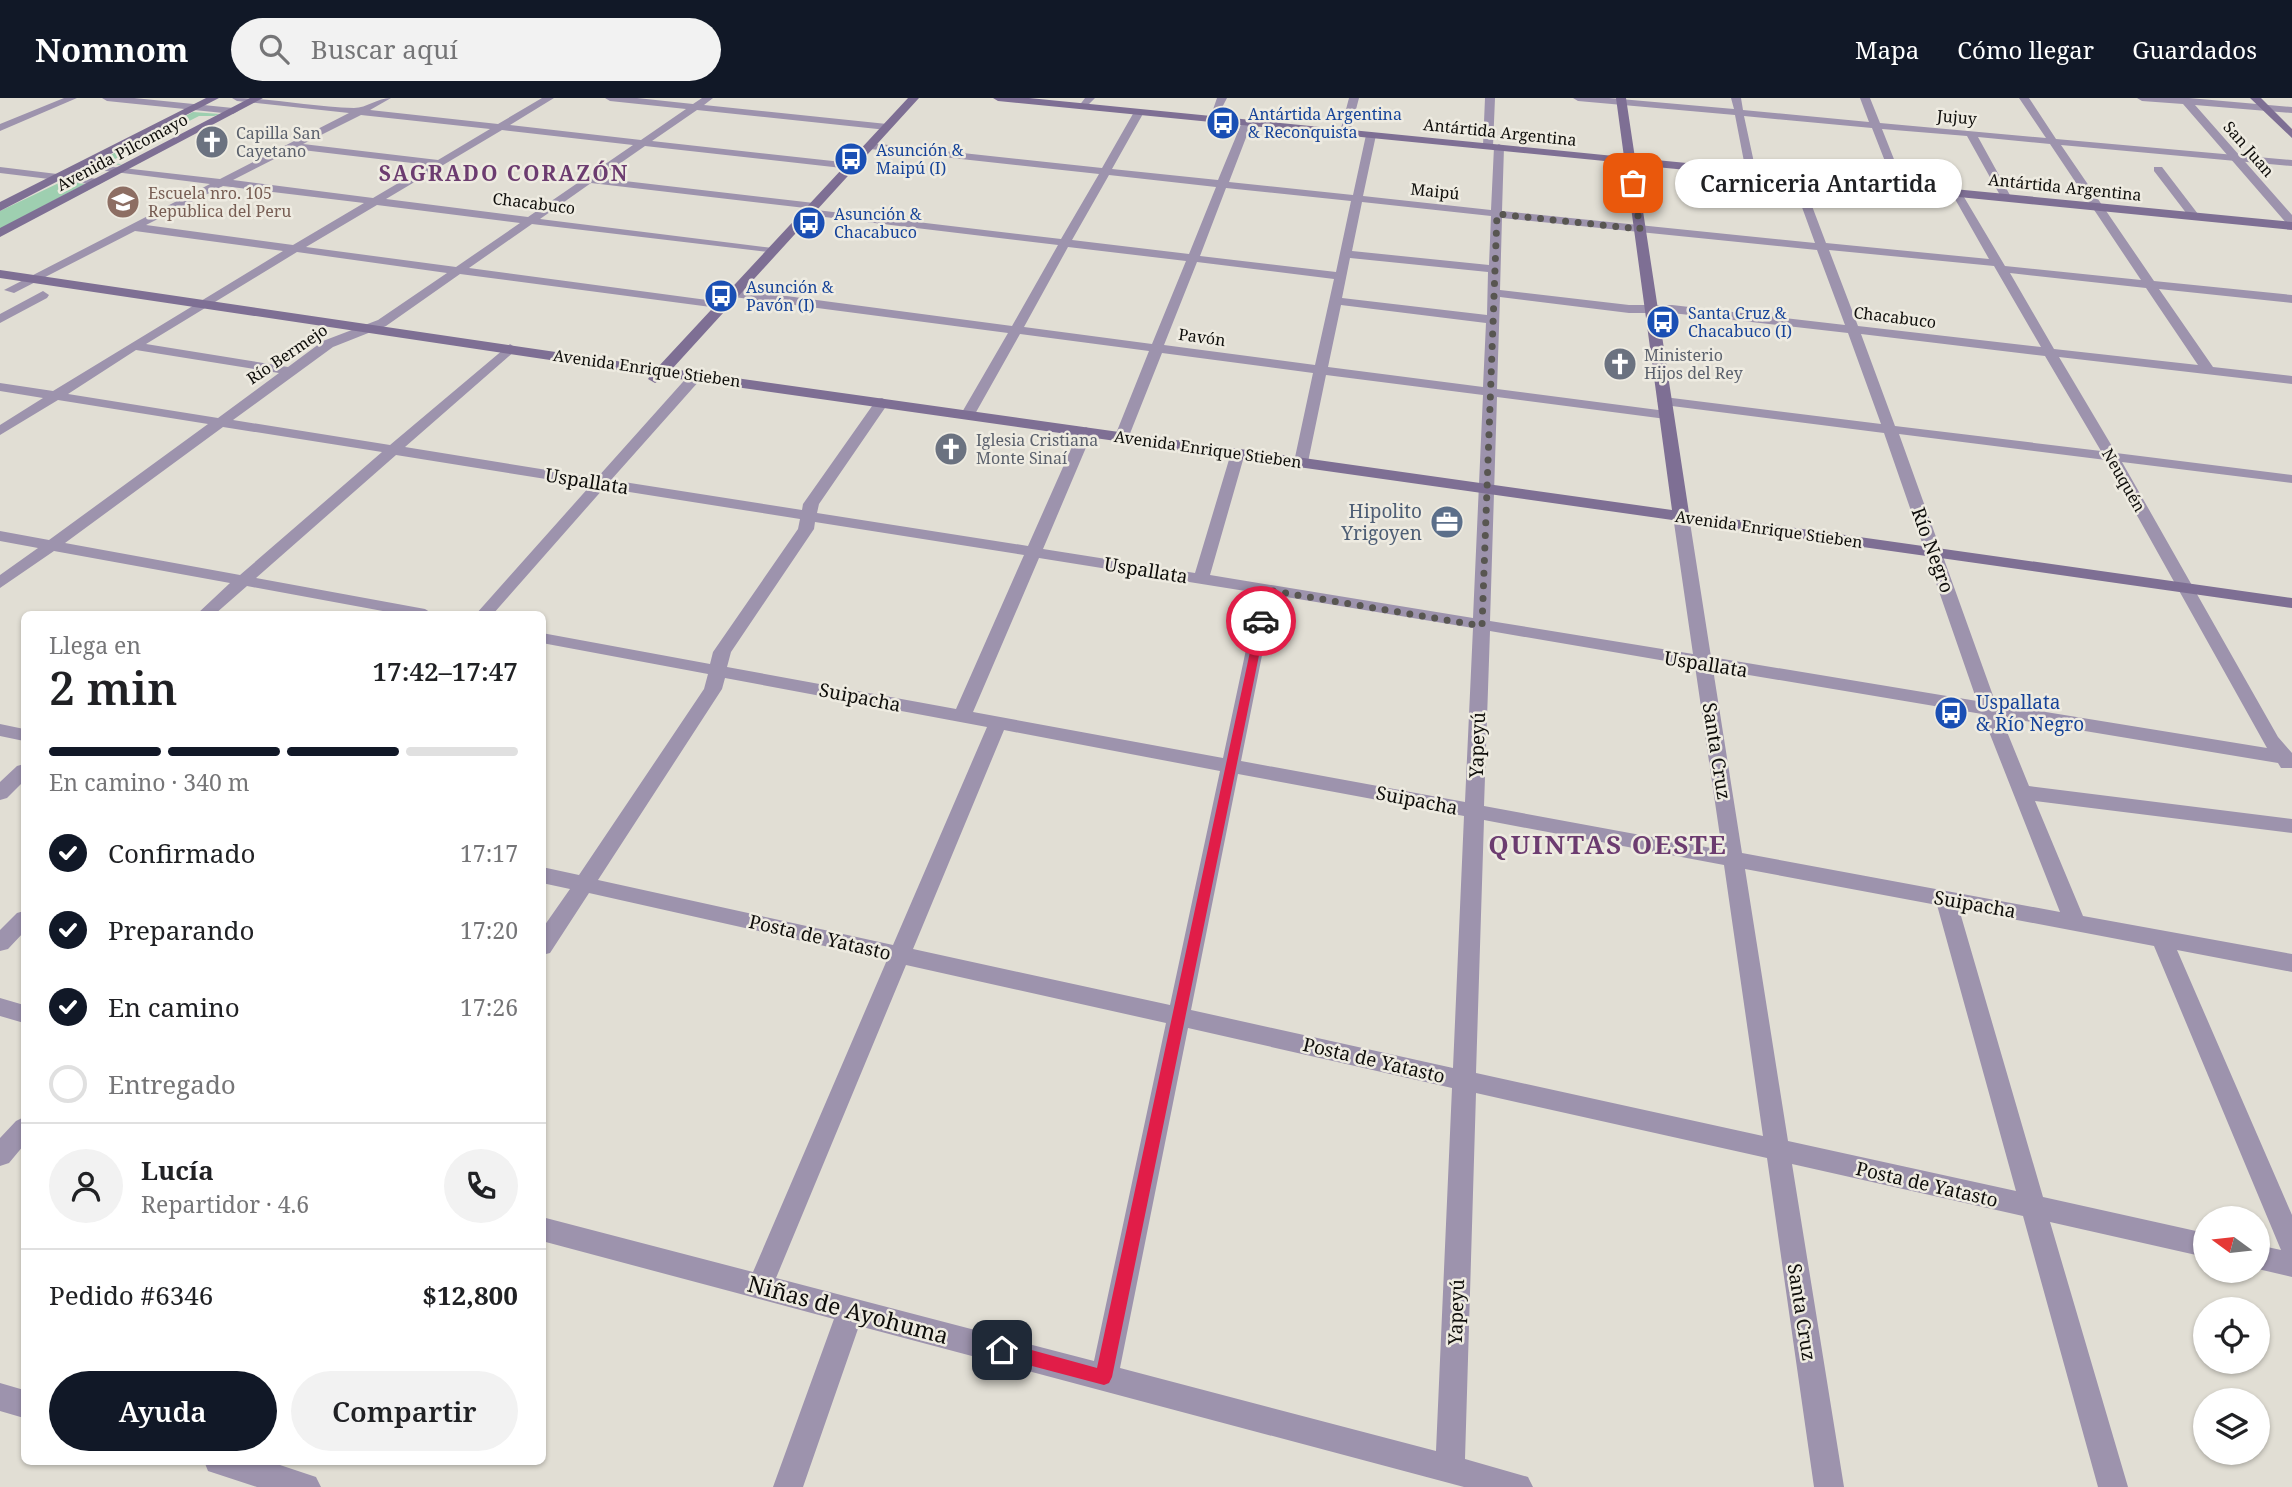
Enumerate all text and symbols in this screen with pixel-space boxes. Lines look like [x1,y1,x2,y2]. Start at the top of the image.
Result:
search box [231,18,721,81]
text: Nomnom [35,27,189,72]
icon: search [255,30,293,68]
text: Buscar aquí [311,31,458,67]
text: Mapa [1855,33,1919,66]
text: Cómo llegar [1957,33,2094,66]
text: Guardados [2132,33,2257,66]
place label: Antártida Argentina & Reconquista [1248,103,1402,143]
bus stop icon: Antártida Argentina & Reconquista [1204,104,1242,142]
street label: Jujuy [1935,104,1979,130]
street label: Avenida Pilcomayo [53,108,191,196]
street label: Antártida Argentina [1422,113,1578,151]
street label: San Juan [2219,116,2279,182]
place label: Capilla San Cayetano [236,122,321,162]
church icon: Capilla San Cayetano [193,123,231,161]
place label: Asunción & Maipú (I) [876,139,964,179]
bus stop icon: Asunción & Maipú (I) [832,140,870,178]
pin [1603,153,1663,213]
callout: Carniceria Antartida [1675,158,1962,208]
district label: SAGRADO CORAZÓN [379,159,629,187]
icon: bag [1614,164,1652,202]
text: Carniceria Antartida [1700,167,1937,199]
street label: Antártida Argentina [1987,168,2143,206]
street label: Maipú [1409,177,1461,205]
place label: Escuela nro. 105 Republica del Peru [148,182,291,222]
school or university icon: Escuela nro. 105 Republica del Peru [104,183,142,221]
street label: Chacabuco [491,187,577,219]
place label: Asunción & Chacabuco [834,203,922,243]
bus stop icon: Asunción & Chacabuco [790,204,828,242]
place label: Asunción & Pavón (I) [746,276,834,316]
bus stop icon: Asunción & Pavón (I) [702,277,740,315]
street label: Chacabuco [1852,301,1938,333]
place label: Santa Cruz & Chacabuco (I) [1688,302,1792,342]
bus stop icon: Santa Cruz & Chacabuco (I) [1644,303,1682,341]
street label: Río Bermejo [242,319,332,389]
street label: Pavón [1177,323,1227,351]
street label: Avenida Enrique Stieben [552,344,742,392]
place label: Ministerio Hijos del Rey [1644,344,1744,384]
church icon: Ministerio Hijos del Rey [1601,345,1639,383]
street label: Avenida Enrique Stieben [1113,425,1303,473]
place label: Iglesia Cristiana Monte Sinaí [976,429,1098,469]
church icon: Iglesia Cristiana Monte Sinaí [932,430,970,468]
street label: Neuquén [2097,444,2151,516]
street label: Uspallata [543,462,631,500]
place label: Hipolito Yrigoyen [1340,498,1422,546]
office icon: Hipolito Yrigoyen [1428,503,1466,541]
street label: Río Negro [1906,504,1960,596]
street label: Avenida Enrique Stieben [1674,505,1864,553]
street label: Uspallata [1102,551,1190,589]
courier [1226,586,1296,656]
icon: car [1242,602,1280,640]
text: Llega en [49,629,141,661]
street label: Uspallata [1662,645,1750,683]
text: 17:42–17:47 [372,653,518,689]
text: 2 min [49,656,177,718]
street label: Suipacha [817,676,903,718]
place label: Uspallata & Río Negro [1976,689,2084,737]
bus stop icon: Uspallata & Río Negro [1932,694,1970,732]
street label: Santa Cruz [1696,701,1738,801]
street label: Yapeyú [1463,712,1491,779]
text: En camino · 340 m [49,766,250,798]
street label: Suipacha [1374,779,1460,821]
district label: QUINTAS OESTE [1488,826,1728,862]
icon: check [49,834,87,872]
text: Confirmado [108,835,255,871]
text: 17:17 [460,837,518,869]
street label: Suipacha [1932,884,2018,924]
street label: Posta de Yatasto [746,908,894,966]
icon: check [49,911,87,949]
text: Preparando [108,912,255,948]
text: 17:20 [460,914,518,946]
icon: check [49,988,87,1026]
text: En camino [108,989,240,1025]
text: 17:26 [460,991,518,1023]
street label: Posta de Yatasto [1300,1031,1448,1089]
text: Entregado [108,1066,236,1102]
button: person [49,1149,123,1223]
button: phone [444,1149,518,1223]
text: Lucía [141,1152,214,1188]
street label: Posta de Yatasto [1853,1155,2001,1213]
text: Repartidor · 4.6 [141,1188,309,1220]
north arrow [2193,1206,2270,1283]
map controls [2193,1206,2270,1465]
street label: Santa Cruz [1781,1262,1823,1362]
street label: Niñas de Ayohuma [744,1267,952,1351]
text: Pedido #6346 [49,1277,213,1313]
text: $12,800 [422,1277,518,1313]
street label: Yapeyú [1442,1279,1470,1346]
button: locate [2193,1297,2270,1374]
pin [972,1320,1032,1380]
icon: home [983,1331,1021,1369]
button: Ayuda [49,1371,277,1451]
button: Compartir [291,1371,518,1451]
button: layers [2193,1388,2270,1465]

